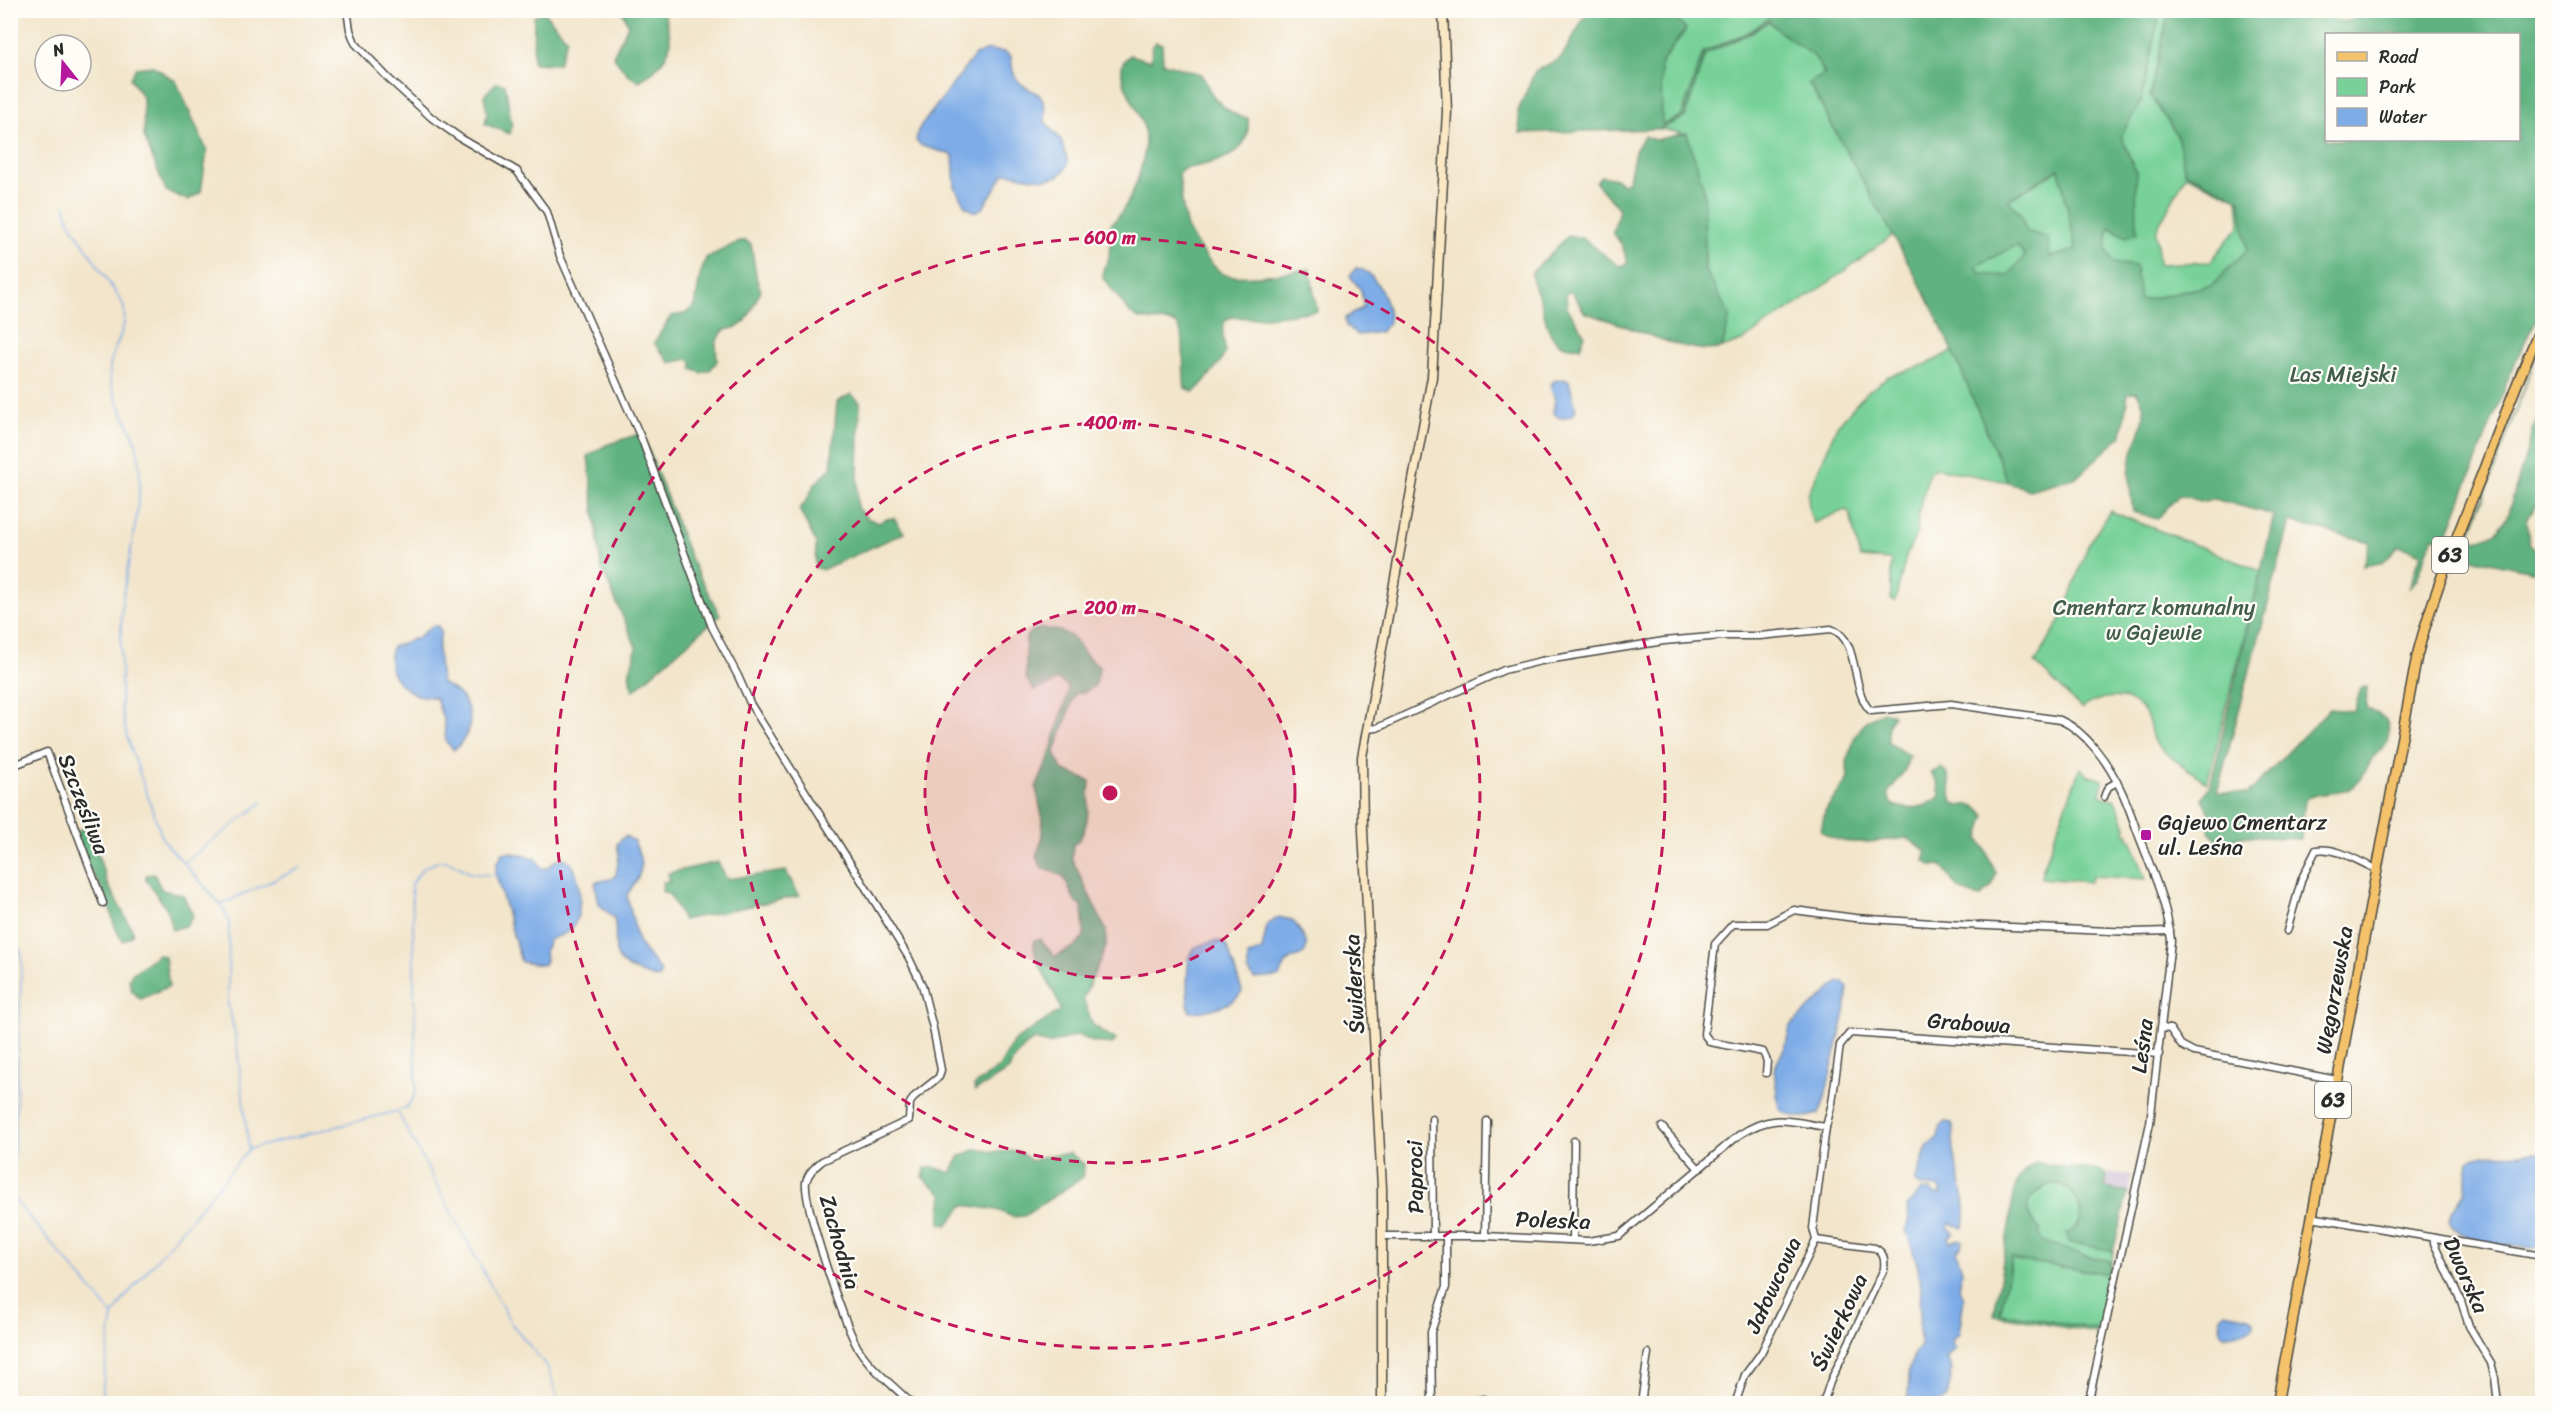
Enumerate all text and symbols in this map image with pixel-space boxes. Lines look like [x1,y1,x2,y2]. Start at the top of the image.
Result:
north arrow [33,33,93,93]
text: N [48,33,69,65]
legend [2325,33,2520,141]
text: Road [2379,41,2419,73]
text: Park [2379,71,2416,103]
text: Water [2379,101,2428,133]
text: 600 m [1083,222,1136,254]
park label: Las Miejski [2290,355,2397,394]
text: 400 m [1083,407,1136,439]
road number: 63 [2432,537,2468,573]
park label: Cmentarz komunalny w Gajewie [2053,588,2256,652]
text: 200 m [1083,592,1136,624]
street label: Szczęśliwa [47,748,121,861]
centre of rings [1100,783,1120,803]
place label: Gajewo Cmentarz ul. Leśna [2158,803,2327,867]
marker: Gajewo Cmentarz ul. Leśna [2139,828,2153,842]
street label: Węgorzewska [2304,923,2364,1057]
street label: Świderska [1332,933,1376,1035]
street label: Grabowa [1926,1001,2012,1045]
street label: Leśna [2119,1016,2165,1075]
road number: 63 [2315,1082,2351,1118]
street label: Paproci [1395,1139,1435,1214]
street label: Zachodnia [808,1190,872,1294]
street label: Poleska [1515,1199,1591,1241]
street label: Jałowcowa [1733,1230,1812,1341]
street label: Dworska [2432,1230,2501,1320]
street label: Świerkowa [1799,1267,1879,1377]

